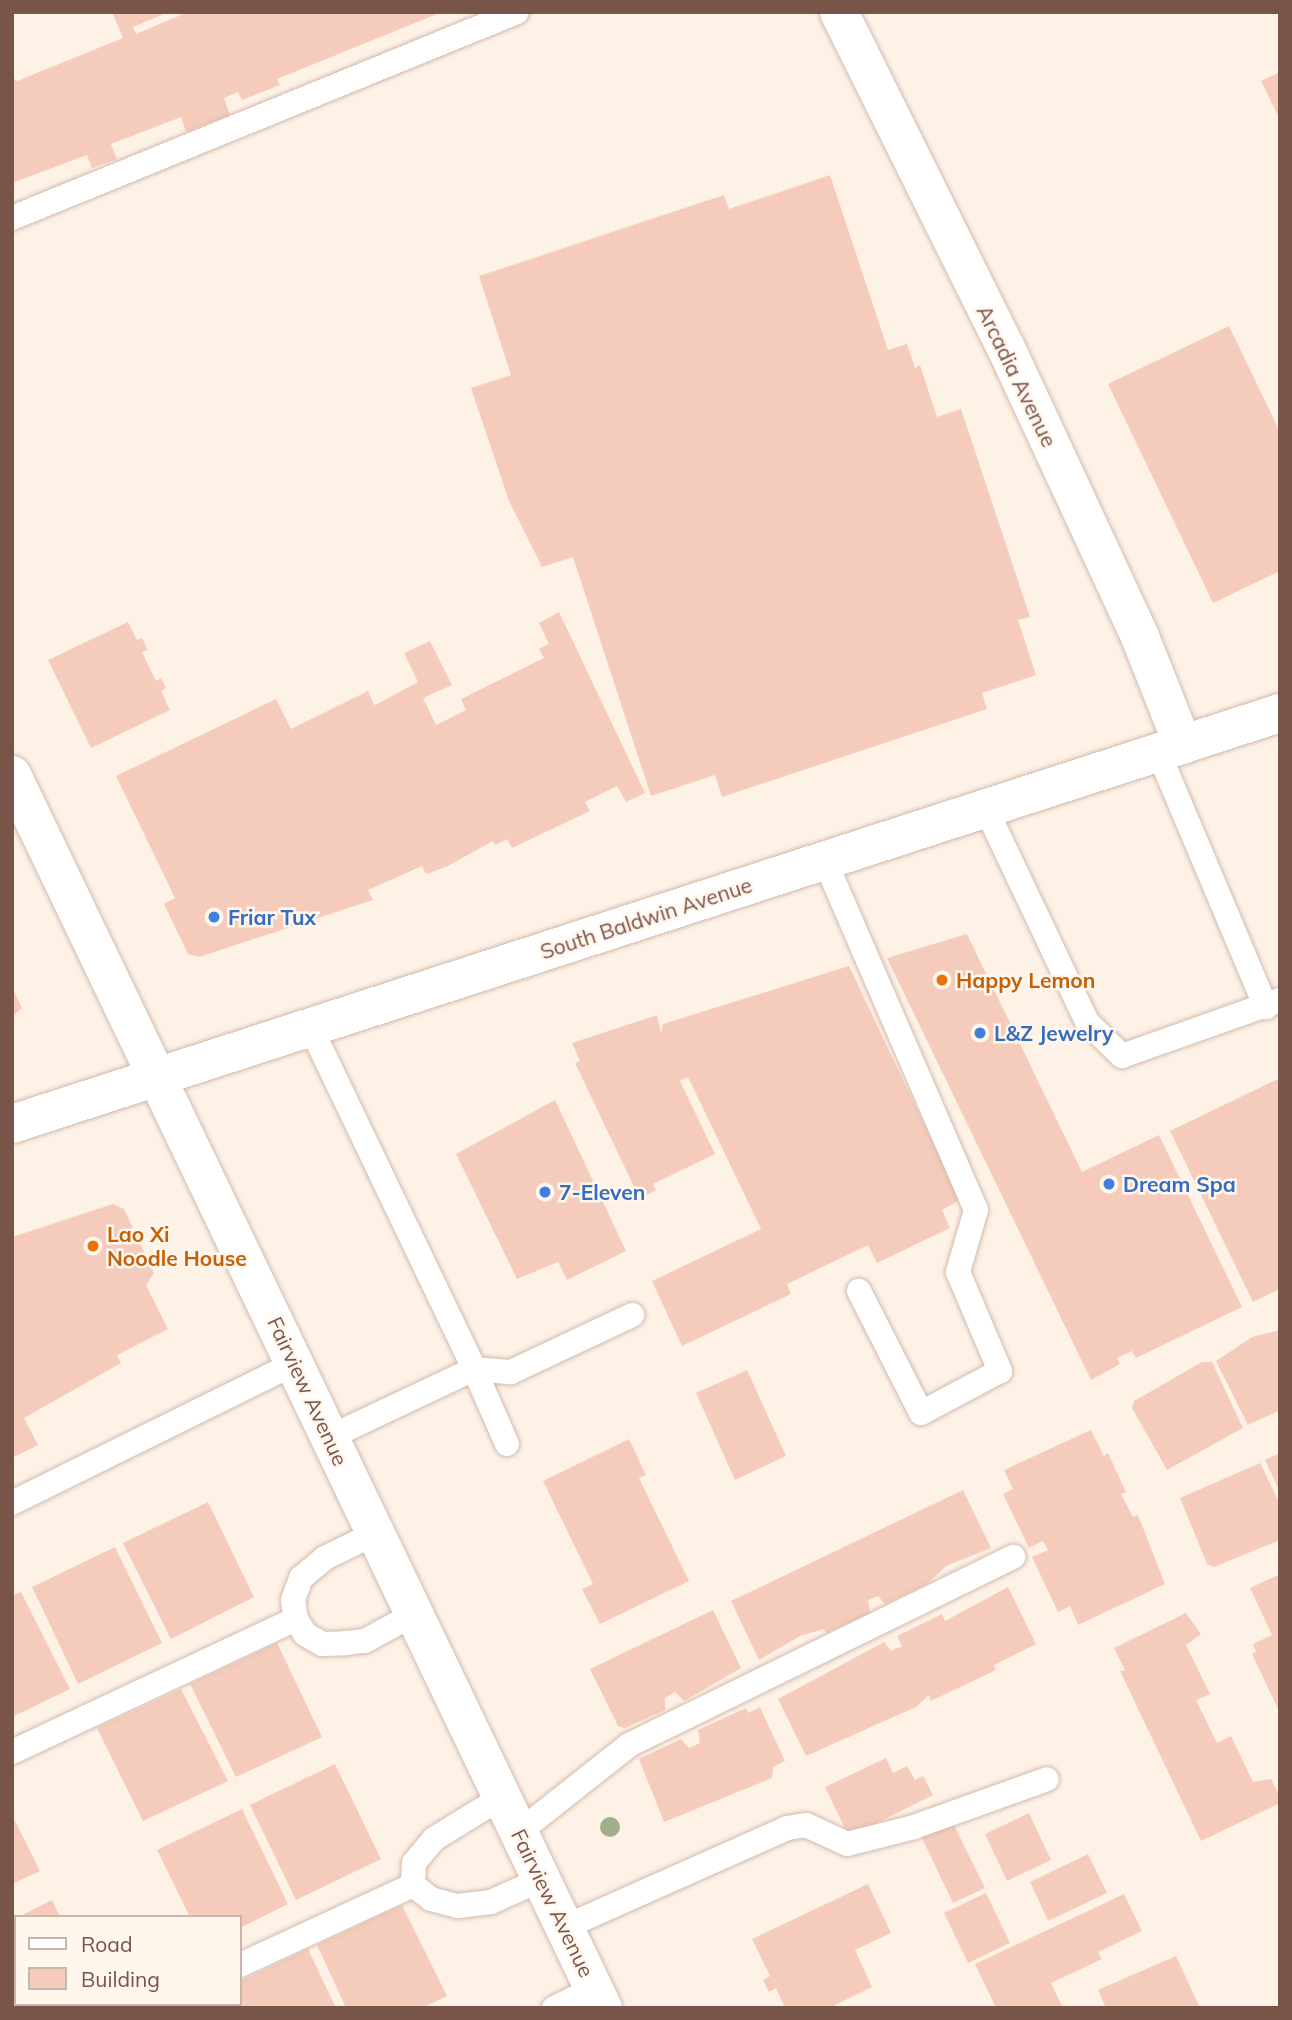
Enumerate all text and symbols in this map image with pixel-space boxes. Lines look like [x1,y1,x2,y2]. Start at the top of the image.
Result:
street label: Arcadia Avenue [972,301,1062,451]
street label: South Baldwin Avenue [537,872,755,964]
place label: Friar Tux [228,904,316,930]
marker: Friar Tux [206,909,222,925]
place label: Happy Lemon [956,967,1095,993]
marker: Happy Lemon [934,972,950,988]
place label: L&Z Jewelry [994,1020,1113,1046]
marker: L&Z Jewelry [972,1025,988,1041]
place label: Dream Spa [1123,1171,1236,1197]
marker: Dream Spa [1101,1176,1117,1192]
place label: 7-Eleven [559,1179,645,1205]
marker: 7-Eleven [537,1184,553,1200]
place label: Lao Xi Noodle House [107,1221,247,1271]
marker: Lao Xi Noodle House [85,1238,101,1254]
street label: Fairview Avenue [262,1312,354,1470]
street label: Fairview Avenue [506,1825,600,1981]
legend [14,1915,242,2006]
text: Road [81,1931,132,1957]
text: Building [81,1966,160,1992]

